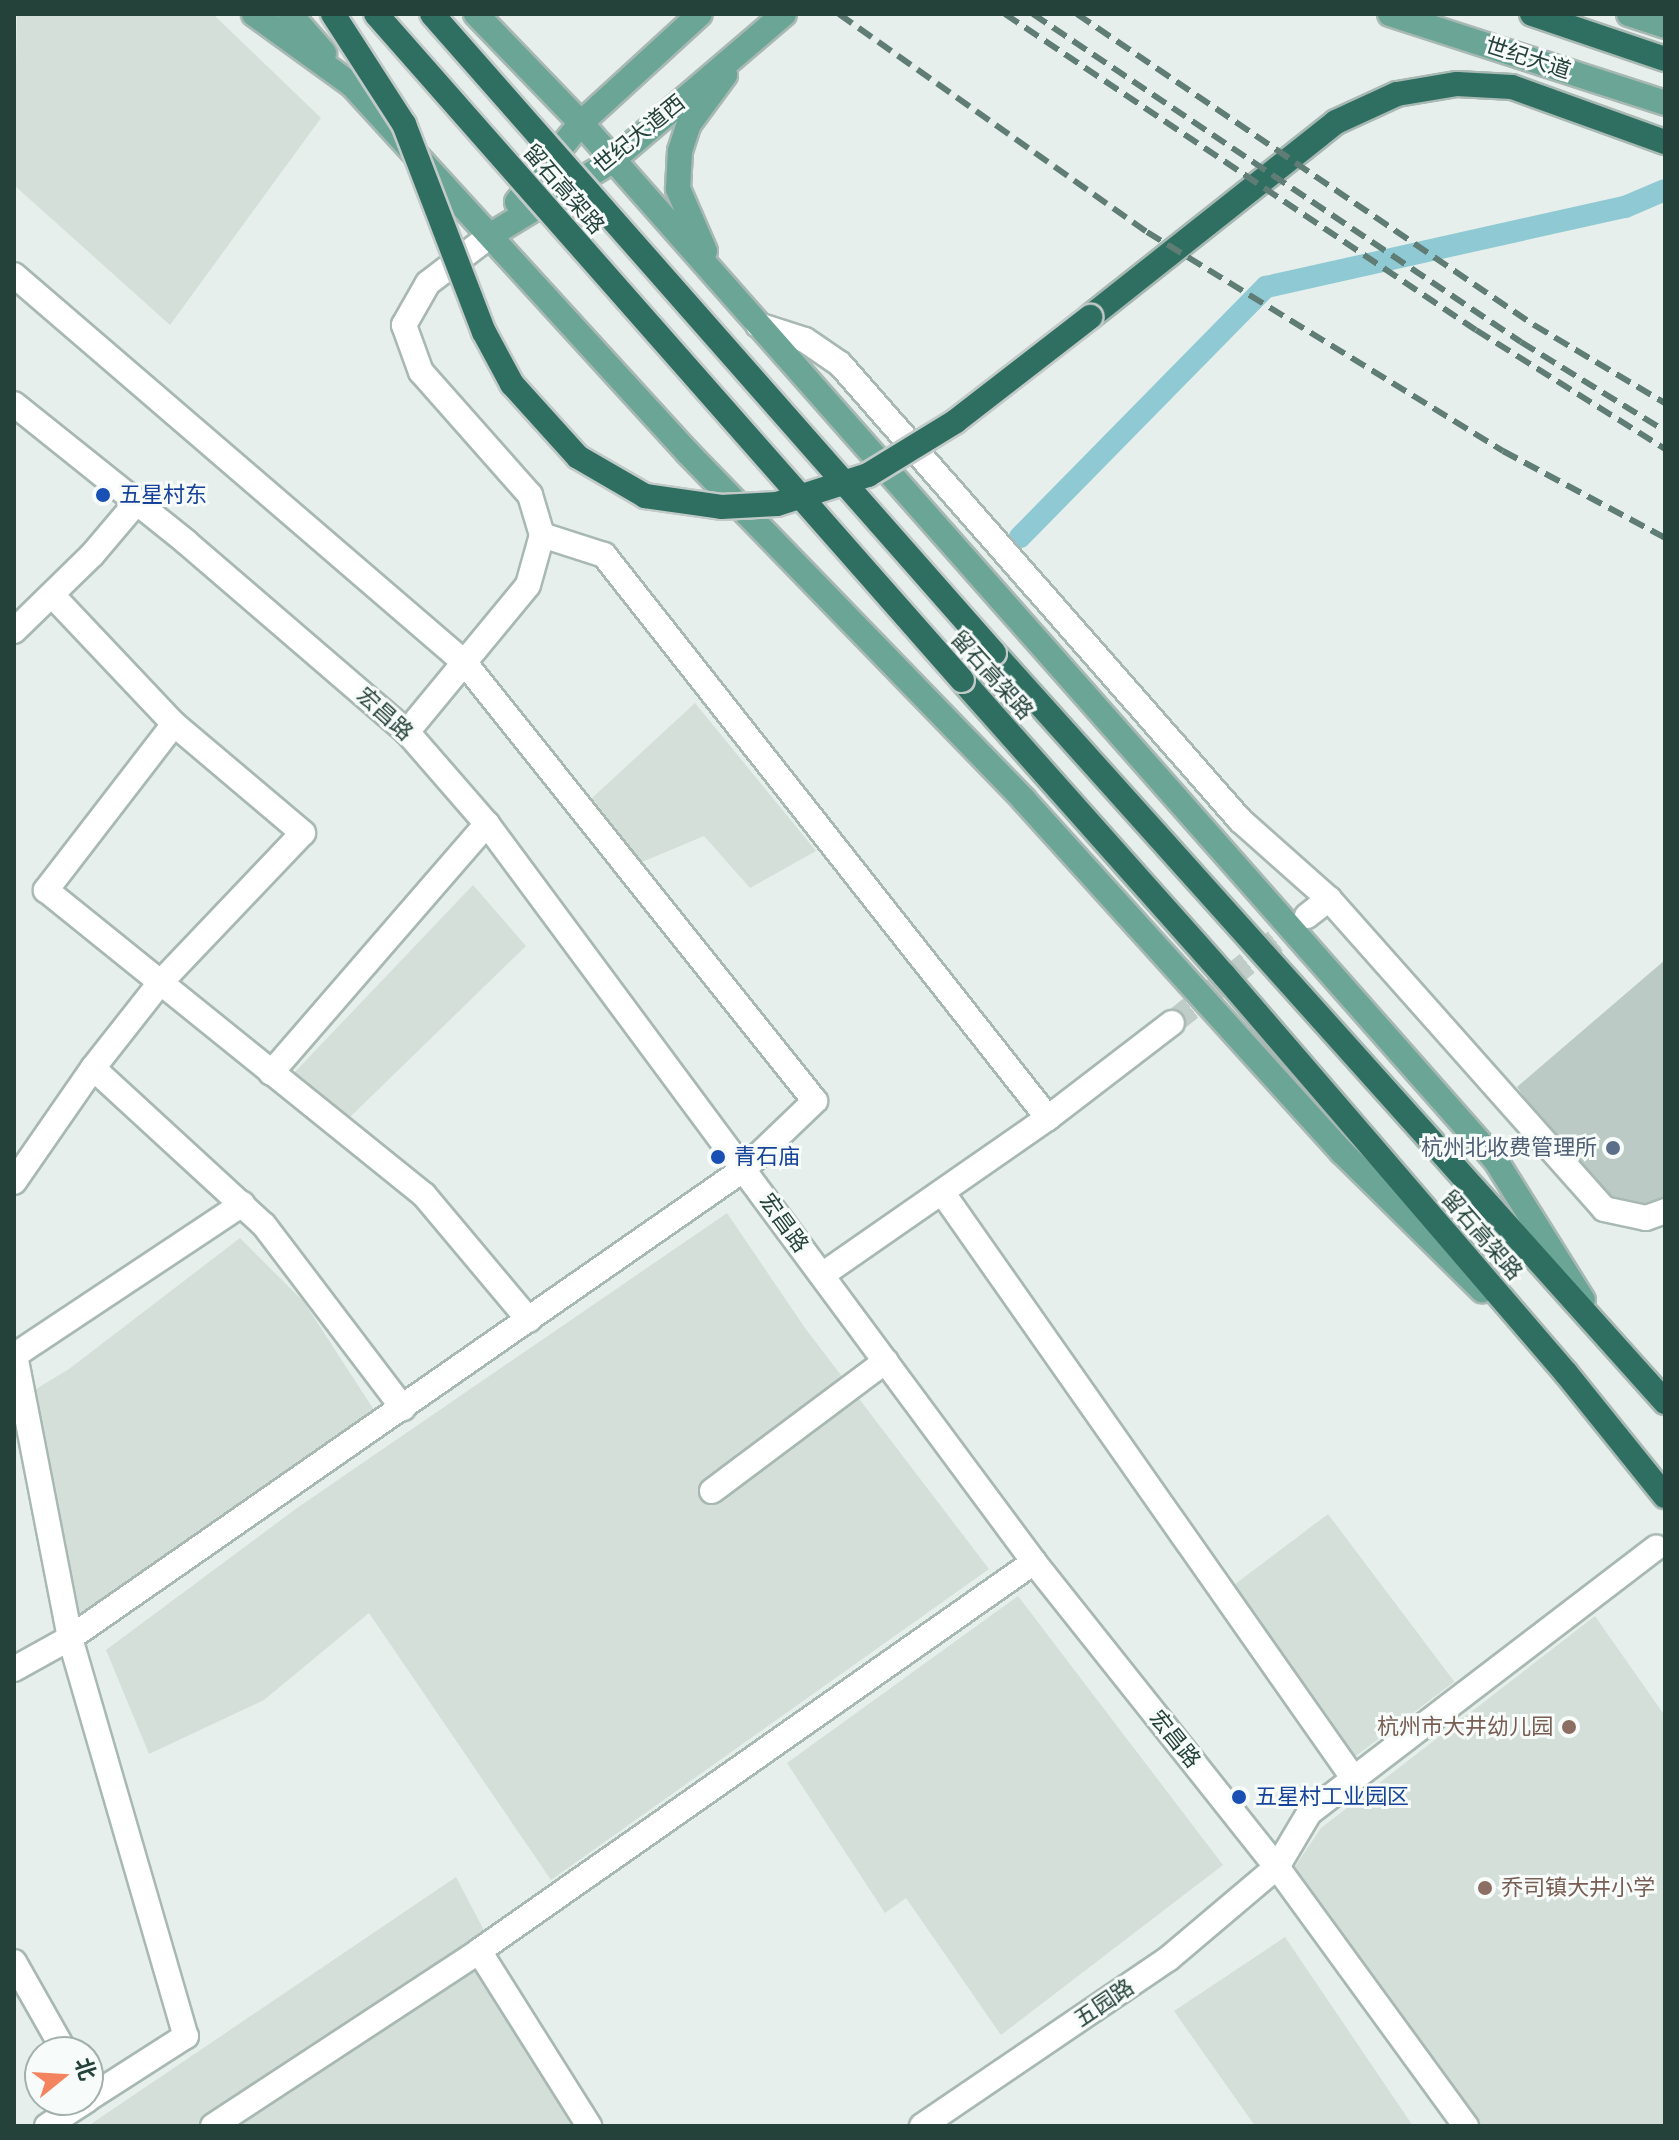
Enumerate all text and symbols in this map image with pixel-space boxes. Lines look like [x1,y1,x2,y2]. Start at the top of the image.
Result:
street label: 世纪大道 [1482,32,1574,84]
street label: 世纪大道西 [588,89,690,179]
street label: 留石高架路 [518,139,610,239]
place label: 五星村东 [119,482,207,508]
marker: 五星村东 [94,486,112,504]
street label: 留石高架路 [945,625,1039,725]
street label: 宏昌路 [352,682,418,746]
place label: 杭州北收费管理所 [1421,1135,1597,1161]
marker: 杭州北收费管理所 [1604,1139,1622,1157]
place label: 青石庙 [734,1144,800,1170]
marker: 青石庙 [709,1148,727,1166]
street label: 留石高架路 [1436,1185,1528,1285]
street label: 宏昌路 [754,1189,814,1257]
street label: 宏昌路 [1144,1705,1206,1773]
place label: 杭州市大井幼儿园 [1377,1714,1553,1740]
marker: 杭州市大井幼儿园 [1560,1718,1578,1736]
place label: 五星村工业园区 [1255,1784,1409,1810]
marker: 五星村工业园区 [1230,1788,1248,1806]
place label: 乔司镇大井小学 [1501,1875,1655,1901]
marker: 乔司镇大井小学 [1476,1879,1494,1897]
street label: 五园路 [1069,1974,1139,2032]
north arrow [24,2036,104,2116]
text: 北 [69,2054,102,2084]

